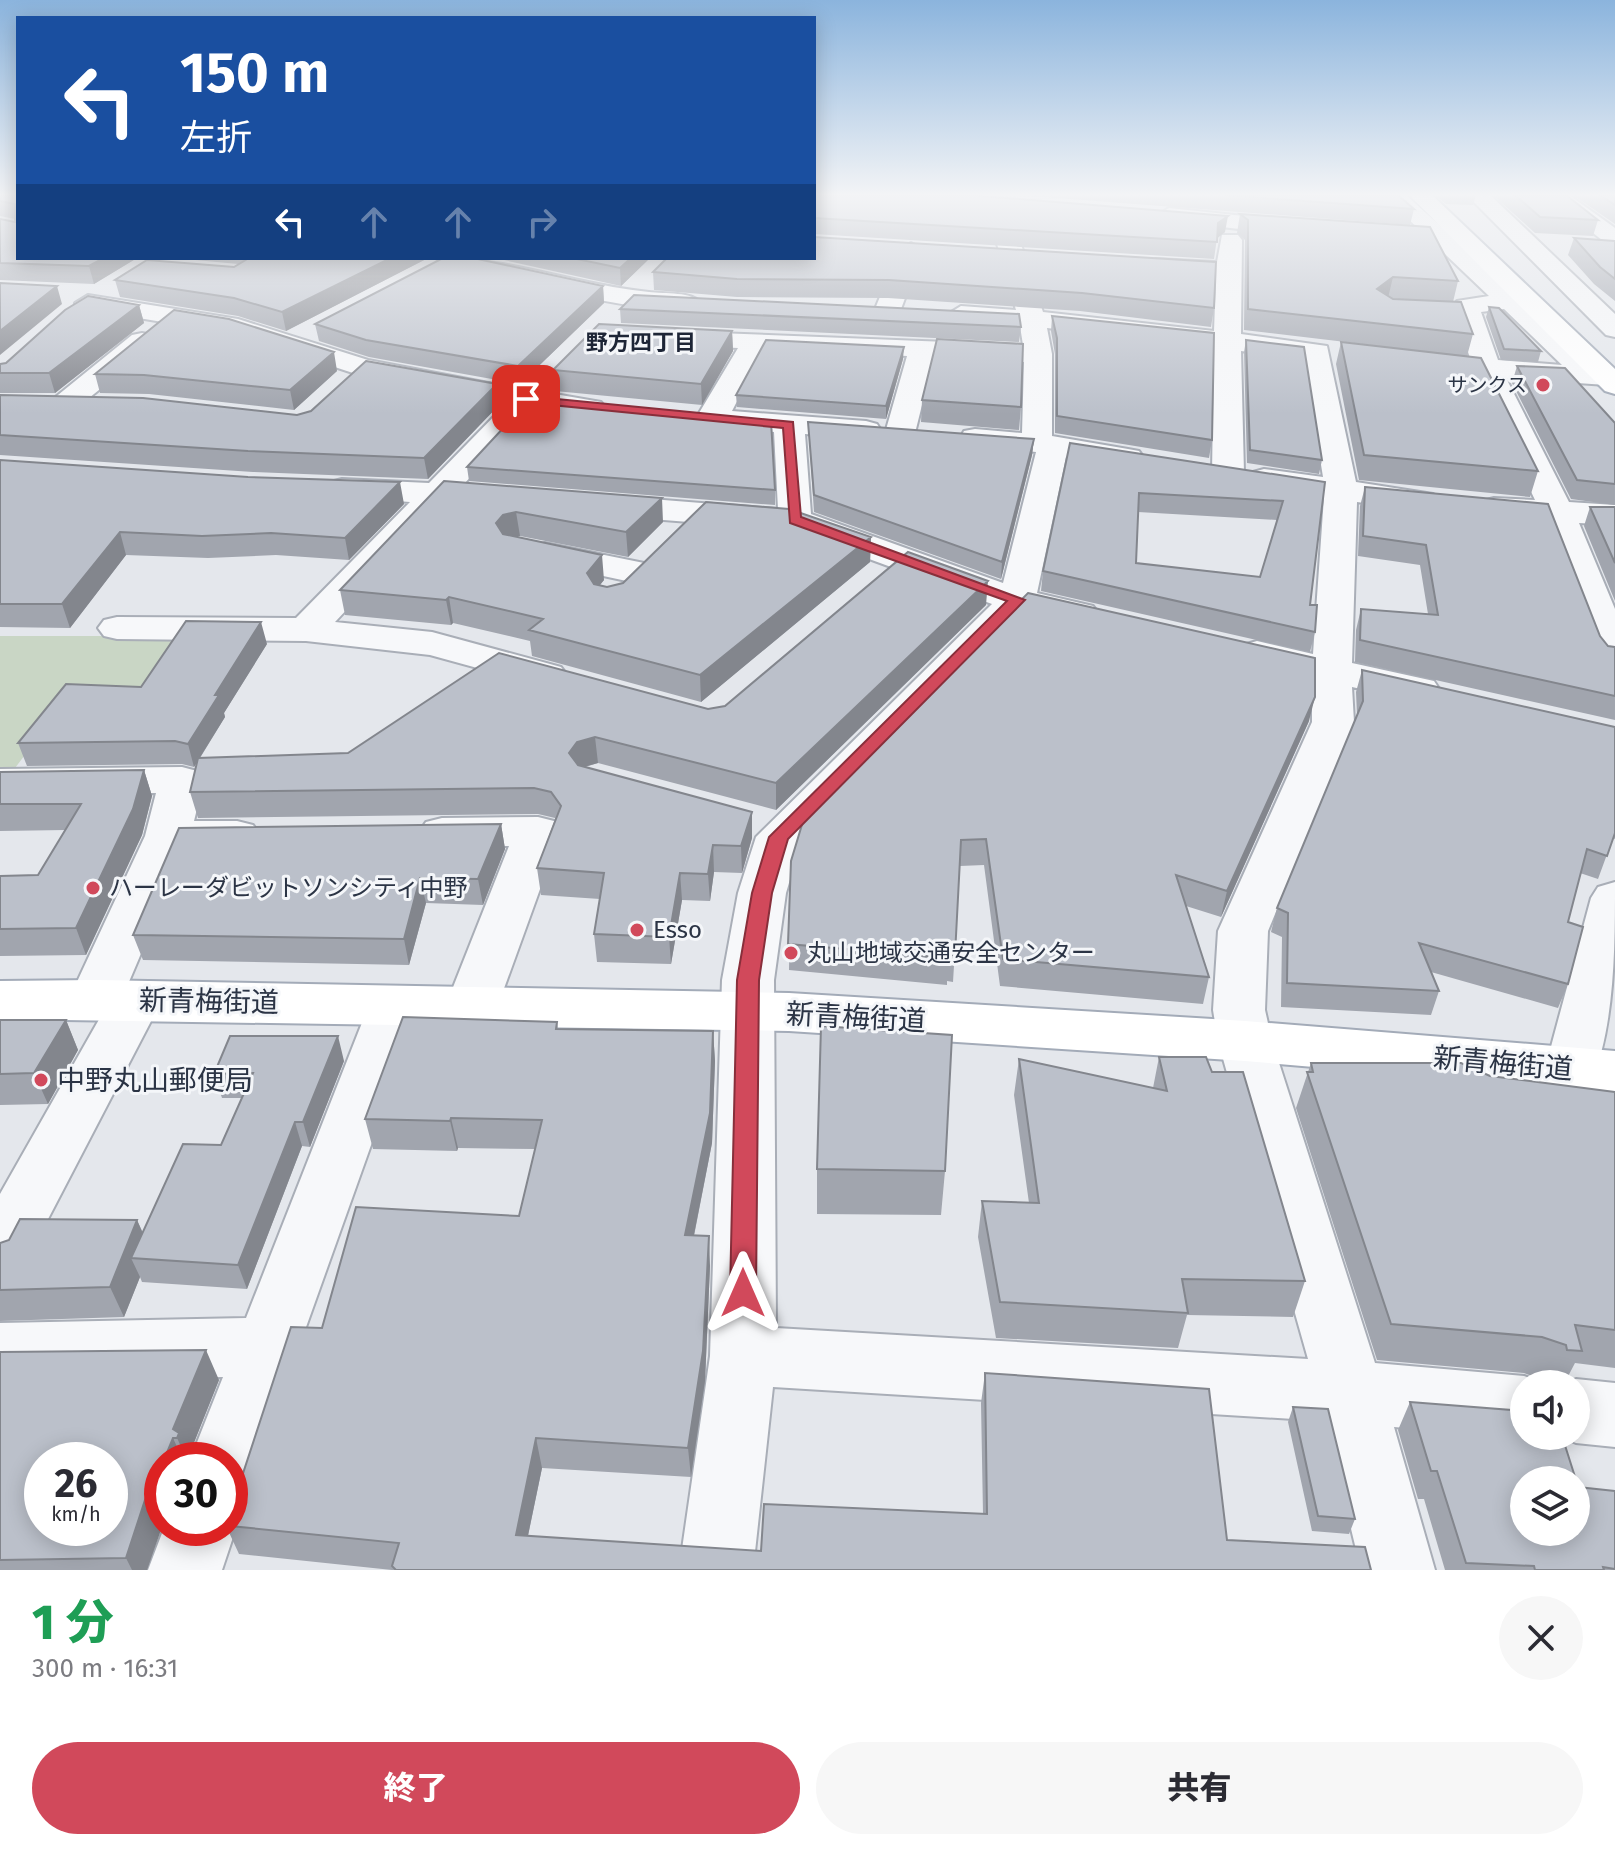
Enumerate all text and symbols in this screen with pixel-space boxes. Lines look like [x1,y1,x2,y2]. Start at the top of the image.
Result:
text: 150 m [180,40,329,107]
icon: left [48,48,152,152]
text: 左折 [180,116,252,160]
icon: left [268,200,312,244]
icon: ahead [352,200,396,244]
icon: ahead [436,200,480,244]
icon: right [520,200,564,244]
district label: 野方四丁目 [586,329,696,356]
pin [492,365,560,433]
place label: サンクス [1448,373,1527,397]
marker: サンクス [1534,376,1552,394]
icon: arrive [504,377,548,421]
place label: ハーレーダビットソンシティ中野 [109,874,468,902]
marker: ハーレーダビットソンシティ中野 [84,879,102,897]
place label: Esso [653,916,702,944]
marker: Esso [628,921,646,939]
place label: 丸山地域交通安全センター [807,939,1095,967]
marker: 丸山地域交通安全センター [782,944,800,962]
street label: 新青梅街道 [139,984,279,1019]
street label: 新青梅街道 [785,997,927,1038]
street label: 新青梅街道 [1432,1041,1574,1086]
place label: 中野丸山郵便局 [57,1064,253,1097]
marker: 中野丸山郵便局 [32,1071,50,1089]
position arrow [701,1251,785,1335]
map controls [1510,1370,1590,1546]
button: sound [1510,1370,1590,1450]
speed limit sign: 30 [144,1442,248,1546]
text: 26 [54,1460,98,1508]
button: layers [1510,1466,1590,1546]
text: km/h [51,1502,101,1526]
text: 1 分 [32,1594,114,1652]
button: close [1499,1596,1583,1680]
text: 300 m · 16:31 [32,1653,178,1684]
button: 終了 [32,1742,800,1834]
button: 共有 [816,1742,1583,1834]

